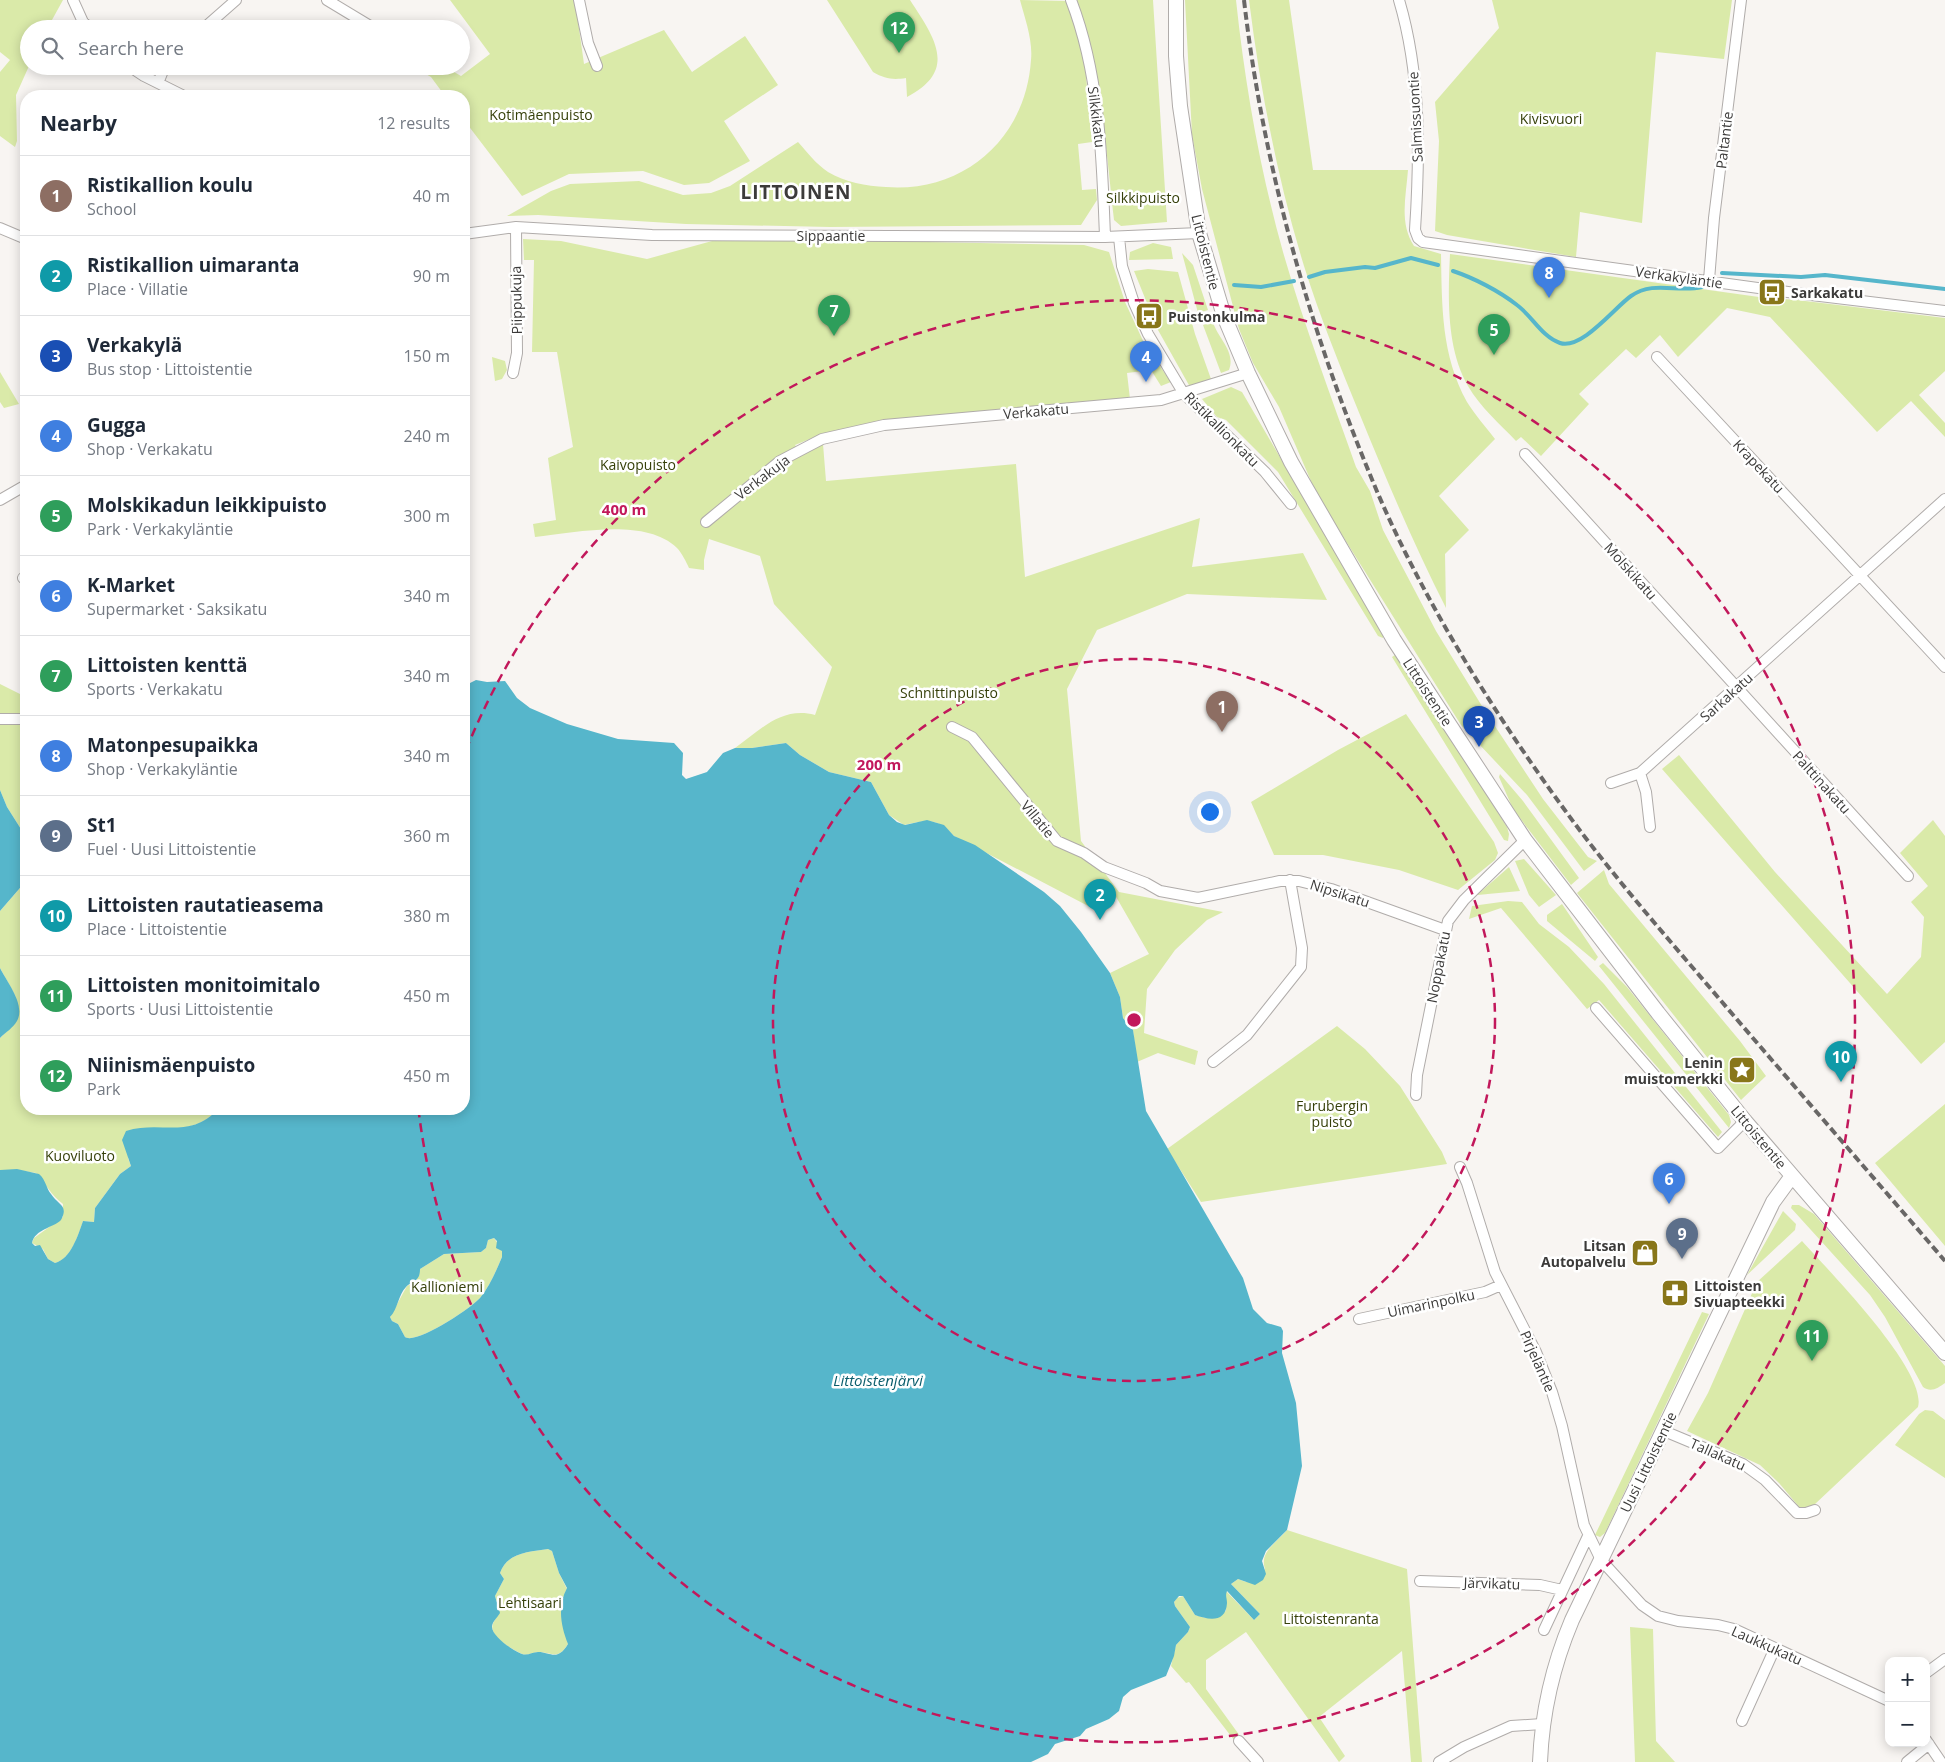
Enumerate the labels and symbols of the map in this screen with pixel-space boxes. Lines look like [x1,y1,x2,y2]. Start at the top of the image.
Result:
pin: 12 [883,12,915,53]
street label: Salmissuontie [1403,71,1427,163]
street label: Silkkikatu [1084,85,1110,149]
park label: Kotimäenpuisto [489,105,593,124]
park label: Kivisvuori [1520,109,1582,128]
street label: Paltantie [1711,110,1737,170]
district label: LITTOINEN [741,179,851,205]
park label: Silkkipuisto [1106,188,1180,207]
street label: Littoistentie [1187,212,1225,292]
street label: Sippaantie [797,226,866,245]
pin: 8 [1533,257,1565,298]
street label: Verkakyläntie [1634,261,1724,293]
street label: Piippukuja [506,266,526,334]
bus stop icon: Sarkakatu [1757,277,1787,307]
place label: Sarkakatu [1791,283,1863,302]
pin: 7 [818,295,850,336]
bus stop icon: Puistonkulma [1134,301,1164,331]
place label: Puistonkulma [1168,307,1266,326]
pin: 5 [1478,314,1510,355]
pin: 4 [1130,341,1162,382]
street label: Ristikallionkatu [1180,387,1264,471]
street label: Verkakatu [1002,399,1070,423]
street label: Krapekatu [1729,435,1789,497]
street label: Verkakuja [731,450,793,504]
park label: Kaivopuisto [600,455,676,474]
text: 400 m [602,499,646,519]
street label: Molskikatu [1600,538,1662,604]
street label: Littoistentie [1399,654,1457,730]
street label: Sarkakatu [1695,668,1757,726]
park label: Schnittinpuisto [900,683,998,702]
pin: 1 [1206,691,1238,732]
pin: 3 [1463,706,1495,747]
street label: Palttinakatu [1789,747,1855,817]
text: 200 m [857,754,901,774]
street label: Villatie [1017,796,1059,842]
your location [1197,799,1223,825]
street label: Nipsikatu [1308,874,1372,912]
pin: 2 [1084,879,1116,920]
street label: Noppakatu [1422,930,1454,1004]
centre of rings [1125,1011,1143,1029]
pin: 10 [1825,1041,1857,1082]
place label: Lenin muistomerkki [1624,1053,1723,1088]
place icon: Lenin muistomerkki [1727,1055,1757,1085]
park label: Furubergin puisto [1296,1096,1368,1131]
street label: Littoistentie [1727,1101,1791,1173]
park label: Kuoviluoto [45,1146,115,1165]
pin: 6 [1653,1163,1685,1204]
pin: 9 [1666,1218,1698,1259]
place label: Litsan Autopalvelu [1541,1236,1626,1271]
shop icon: Litsan Autopalvelu [1630,1238,1660,1268]
place label: Littoisten Sivuapteekki [1694,1276,1785,1311]
park label: Kallioniemi [411,1277,483,1296]
pharmacy icon: Littoisten Sivuapteekki [1660,1278,1690,1308]
street label: Uimarinpolku [1386,1284,1476,1322]
pin: 11 [1796,1320,1828,1361]
street label: Pirjeläntie [1516,1327,1560,1395]
water label: Littoistenjärvi [833,1370,923,1390]
street label: Uusi Littoistentie [1615,1408,1681,1516]
street label: Tallakatu [1687,1433,1749,1475]
street label: Järvikatu [1461,1572,1521,1593]
park label: Lehtisaari [498,1593,562,1612]
park label: Littoistenranta [1283,1609,1379,1628]
street label: Laukkukatu [1729,1621,1805,1669]

